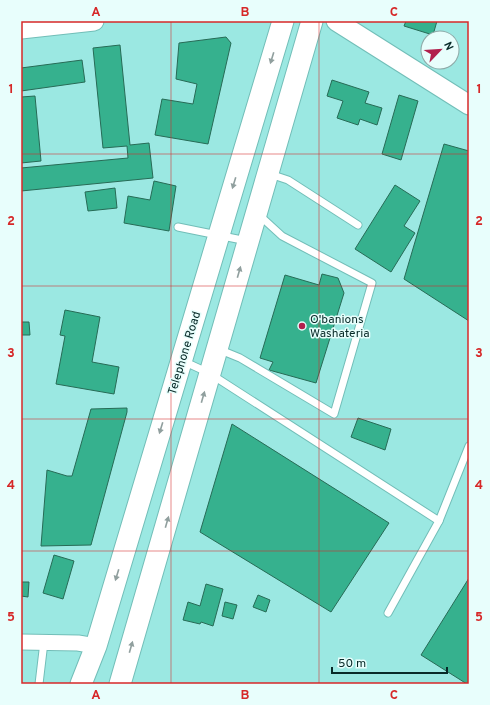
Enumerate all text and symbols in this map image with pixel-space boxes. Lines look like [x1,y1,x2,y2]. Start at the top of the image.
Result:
text: A [91,5,101,21]
text: B [241,5,250,21]
text: C [390,5,398,21]
north arrow [420,30,460,70]
text: N [440,40,456,53]
one-way arrow [269,53,275,65]
text: 1 [8,82,14,98]
text: 1 [476,82,482,98]
one-way arrow [231,177,237,189]
text: 2 [7,214,15,230]
text: 2 [475,214,483,230]
one-way arrow [236,265,242,277]
street label: Telephone Road [165,310,205,397]
place label: O'banions Washateria [310,312,370,342]
marker: O'banions Washateria [297,321,307,331]
text: 3 [7,346,15,362]
text: 3 [475,346,483,362]
one-way arrow [200,390,206,402]
one-way arrow [158,422,164,434]
text: 4 [7,478,15,494]
text: 4 [475,478,483,494]
one-way arrow [164,515,170,527]
one-way arrow [114,569,120,581]
text: 5 [7,610,15,626]
text: 5 [475,610,483,626]
one-way arrow [128,640,134,652]
scale bar [332,649,447,675]
text: 50 m [338,656,366,672]
text: A [91,688,101,704]
text: B [241,688,250,704]
text: C [390,688,398,704]

